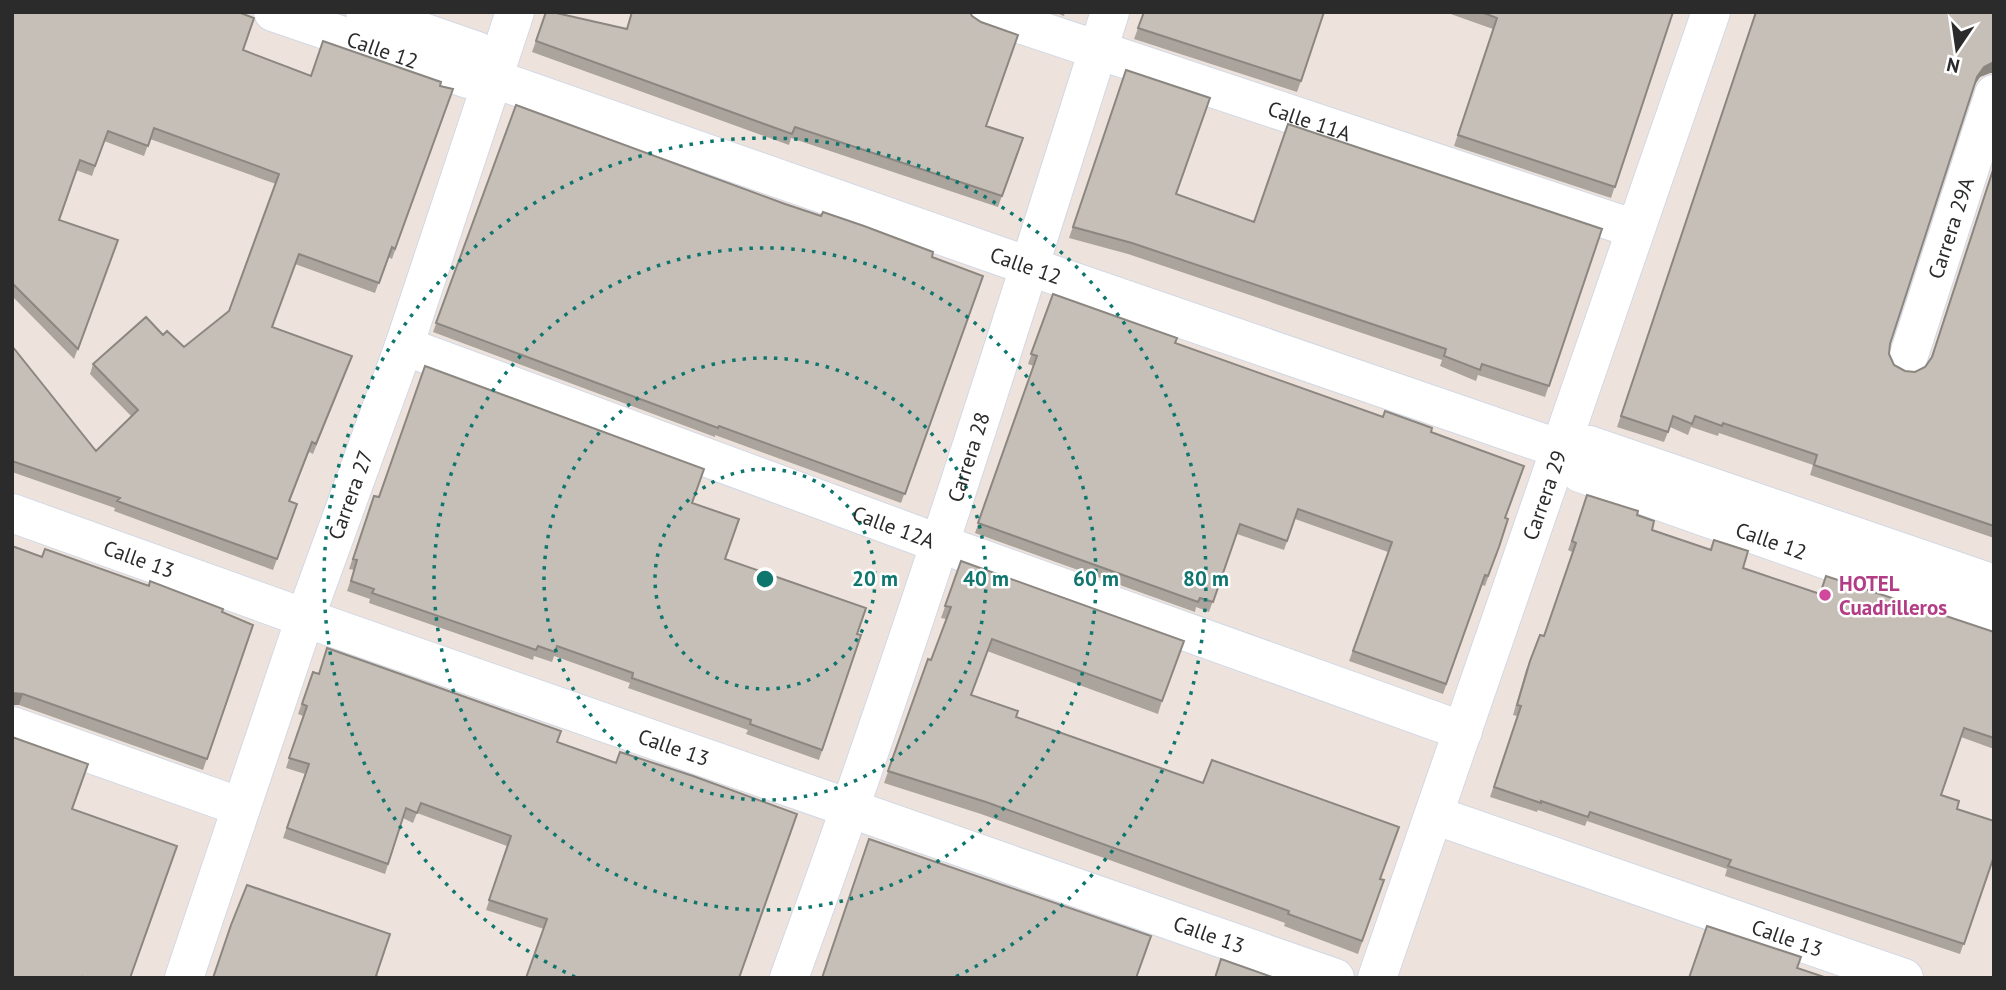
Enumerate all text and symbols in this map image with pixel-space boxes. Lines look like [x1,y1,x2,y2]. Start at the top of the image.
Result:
north arrow [1922,14,1992,84]
street label: Calle 12 [344,25,422,74]
text: N [1944,52,1962,79]
street label: Calle 11A [1264,94,1355,147]
street label: Carrera 29A [1921,173,1980,282]
street label: Calle 12 [987,240,1065,290]
street label: Carrera 28 [941,408,995,505]
street label: Carrera 27 [321,446,378,543]
street label: Carrera 29 [1516,447,1572,543]
street label: Calle 12A [849,499,939,554]
street label: Calle 12 [1732,515,1810,565]
street label: Calle 13 [100,533,178,584]
text: 20 m [852,565,898,592]
text: 40 m [963,565,1009,592]
text: 60 m [1073,565,1119,592]
text: 80 m [1183,565,1229,592]
centre of rings [753,567,777,591]
place label: HOTEL Cuadrilleros [1839,570,1947,621]
marker: HOTEL Cuadrilleros [1817,587,1833,603]
street label: Calle 13 [635,722,713,772]
street label: Calle 13 [1170,909,1248,959]
street label: Calle 13 [1748,913,1827,962]

